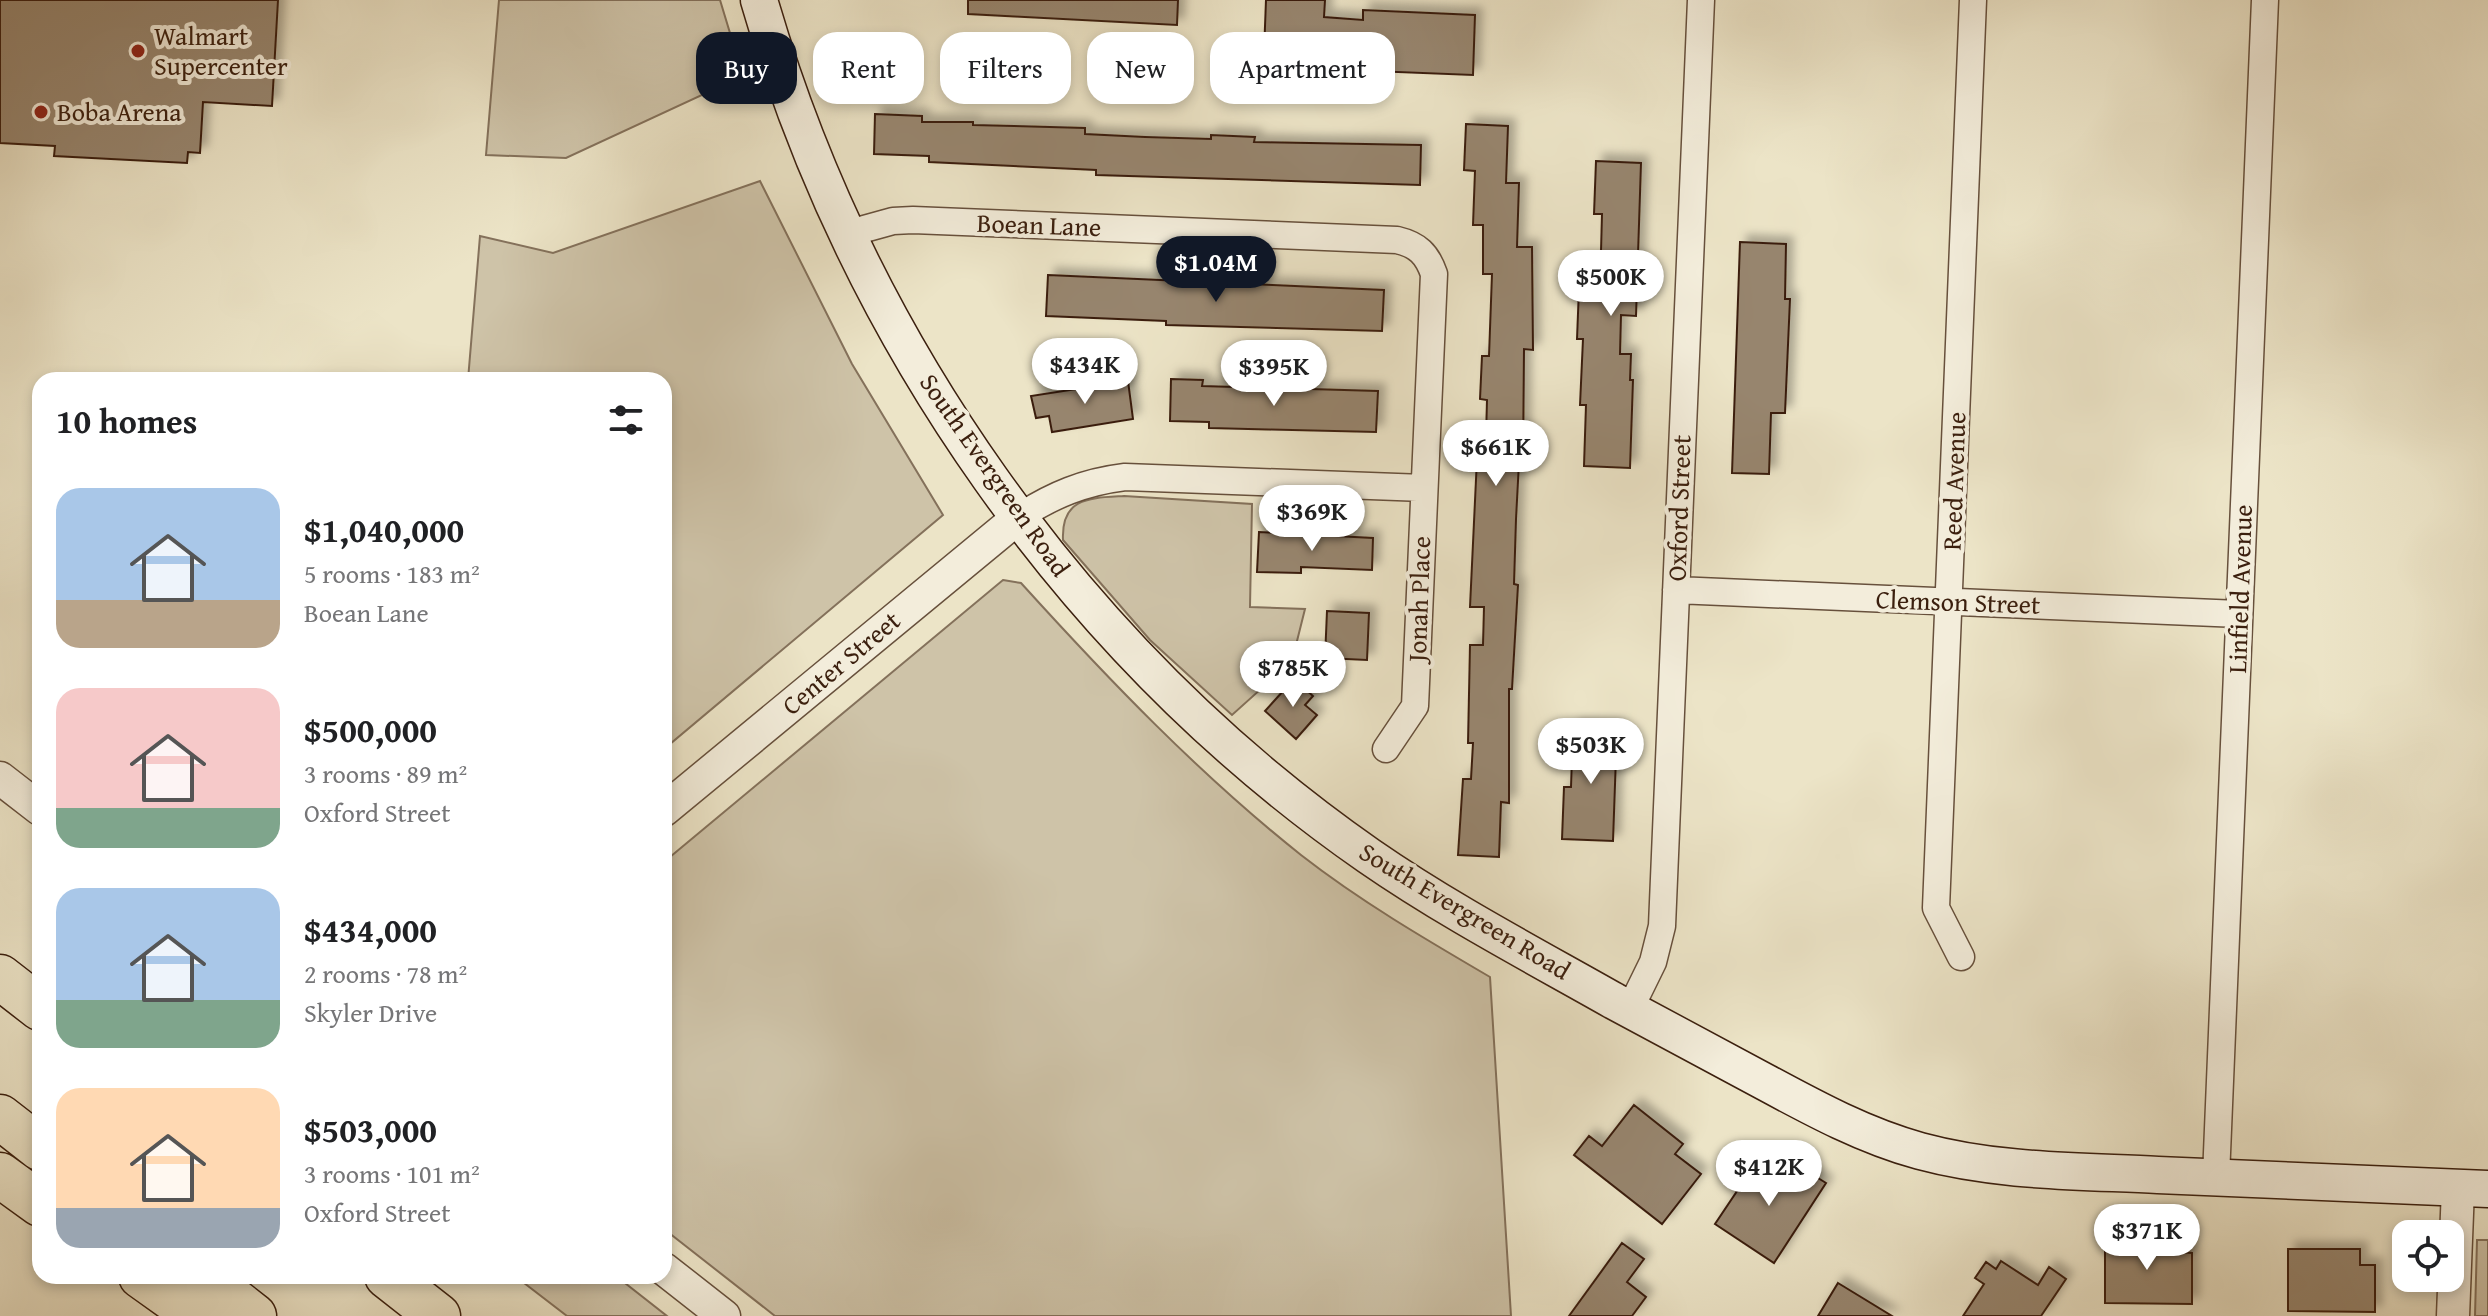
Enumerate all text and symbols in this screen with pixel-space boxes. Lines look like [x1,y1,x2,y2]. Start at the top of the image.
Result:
place label: Walmart Supercenter [154,16,288,85]
chip: Buy [696,32,797,104]
chip: Rent [813,32,924,104]
chip: Filters [940,32,1071,104]
chip: New [1087,32,1194,104]
chip: Apartment [1210,32,1395,104]
marker: Walmart Supercenter [129,42,147,60]
place label: Boba Arena [57,92,182,131]
marker: Boba Arena [32,103,50,121]
street label: Boean Lane [976,203,1102,246]
pin: $1.04M [1151,236,1281,304]
text: $1.04M [1174,242,1258,281]
pin: $500K [1555,250,1667,318]
text: $500K [1576,256,1646,295]
pin: $434K [1029,338,1141,406]
pin: $395K [1218,340,1330,408]
text: $434K [1050,344,1120,383]
text: $395K [1239,346,1309,385]
street label: South Evergreen Road [911,365,1080,584]
text: 10 homes [56,396,197,445]
icon: filters [604,398,648,442]
street label: Reed Avenue [1932,411,1975,551]
pin: $661K [1440,420,1552,488]
text: $661K [1461,426,1531,465]
street label: Oxford Street [1656,434,1701,582]
pin: $369K [1256,485,1368,553]
text: $369K [1277,491,1347,530]
street label: Linfield Avenue [2217,504,2262,674]
text: $1,040,000 [304,505,464,554]
icon: home [120,520,216,616]
street label: Jonah Place [1397,535,1440,666]
text: 5 rooms · 183 m² [304,554,480,593]
street label: Clemson Street [1875,579,2041,624]
text: Boean Lane [304,593,429,632]
street label: Center Street [773,601,909,724]
pin: $785K [1237,641,1349,709]
text: $785K [1258,647,1328,686]
text: $500,000 [304,705,437,754]
pin: $503K [1535,718,1647,786]
icon: home [120,720,216,816]
text: $503K [1556,724,1626,763]
text: 3 rooms · 89 m² [304,754,467,793]
text: Oxford Street [304,793,450,832]
street label: South Evergreen Road [1352,832,1578,989]
text: $434,000 [304,905,437,954]
icon: home [120,920,216,1016]
text: 2 rooms · 78 m² [304,954,467,993]
text: Skyler Drive [304,993,437,1032]
text: $503,000 [304,1105,437,1154]
icon: home [120,1120,216,1216]
pin: $412K [1713,1140,1825,1208]
text: $412K [1734,1146,1804,1185]
text: 3 rooms · 101 m² [304,1154,480,1193]
text: Oxford Street [304,1193,450,1232]
pin: $371K [2091,1204,2203,1272]
text: $371K [2112,1210,2182,1249]
map controls [2392,1220,2464,1292]
button: locate [2392,1220,2464,1292]

